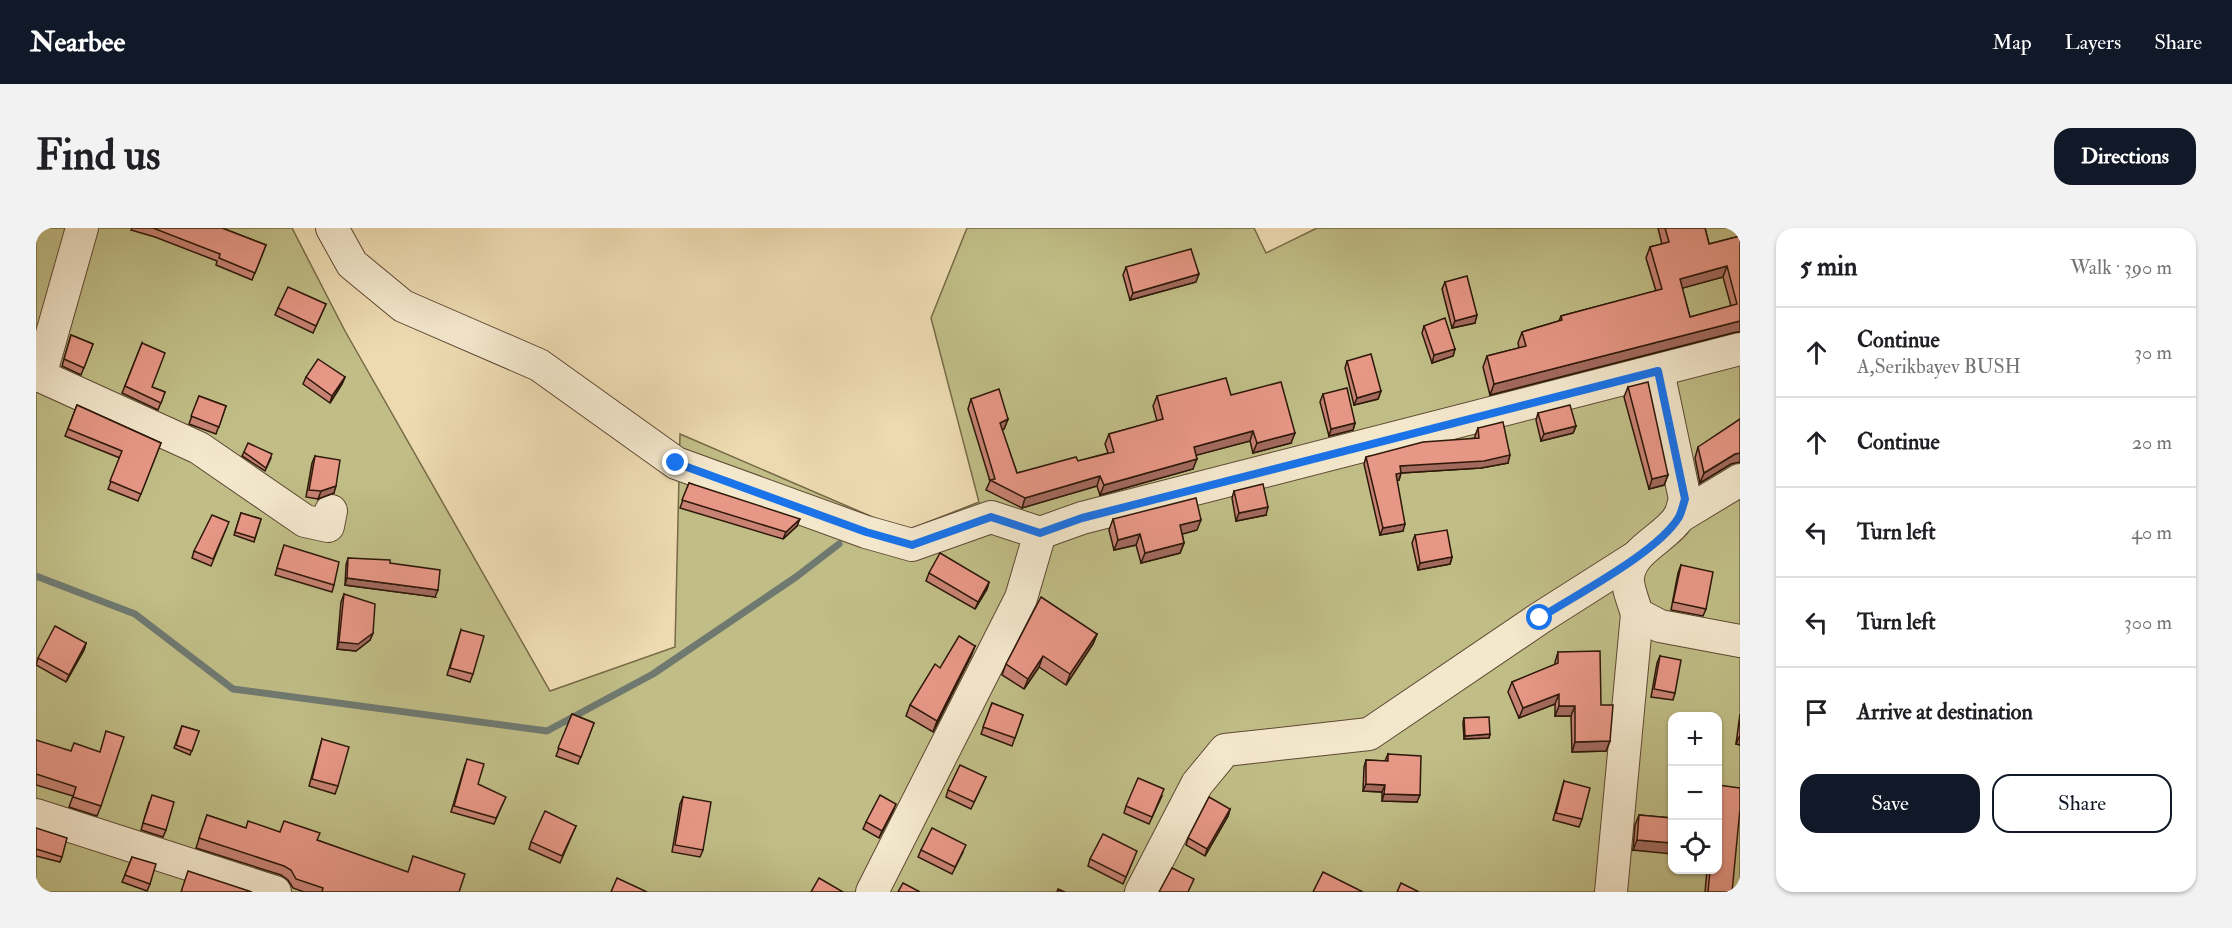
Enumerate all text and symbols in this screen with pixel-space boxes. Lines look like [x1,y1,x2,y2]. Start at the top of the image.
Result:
text: Nearbee [30,25,125,60]
text: Map [1992,29,2032,56]
text: Layers [2065,29,2121,56]
text: Share [2154,29,2202,56]
button: Directions [2054,128,2196,185]
text: Find us [36,130,160,182]
text: 5 min [1800,251,1857,283]
text: Walk · 390 m [2070,255,2172,280]
text: Continue [1857,326,1940,354]
icon: ahead [1800,336,1833,369]
text: 30 m [2134,340,2172,365]
text: A,Serikbayev BUSH [1857,354,2021,379]
icon: ahead [1800,426,1833,459]
text: Continue [1857,428,1940,456]
text: 20 m [2132,430,2172,455]
route end [662,449,688,475]
icon: left [1800,516,1833,549]
text: Turn left [1857,518,1936,546]
text: 40 m [2131,520,2172,545]
route start [1526,604,1552,630]
icon: left [1800,606,1833,639]
text: Turn left [1857,608,1936,636]
text: 300 m [2124,610,2172,635]
icon: arrive [1800,696,1833,729]
text: Arrive at destination [1857,698,2033,726]
map controls [1668,712,1722,874]
button: + [1668,712,1722,766]
button: − [1668,766,1722,820]
button: Save [1800,774,1980,833]
button: Share [1992,774,2172,833]
button: locate [1668,820,1722,874]

